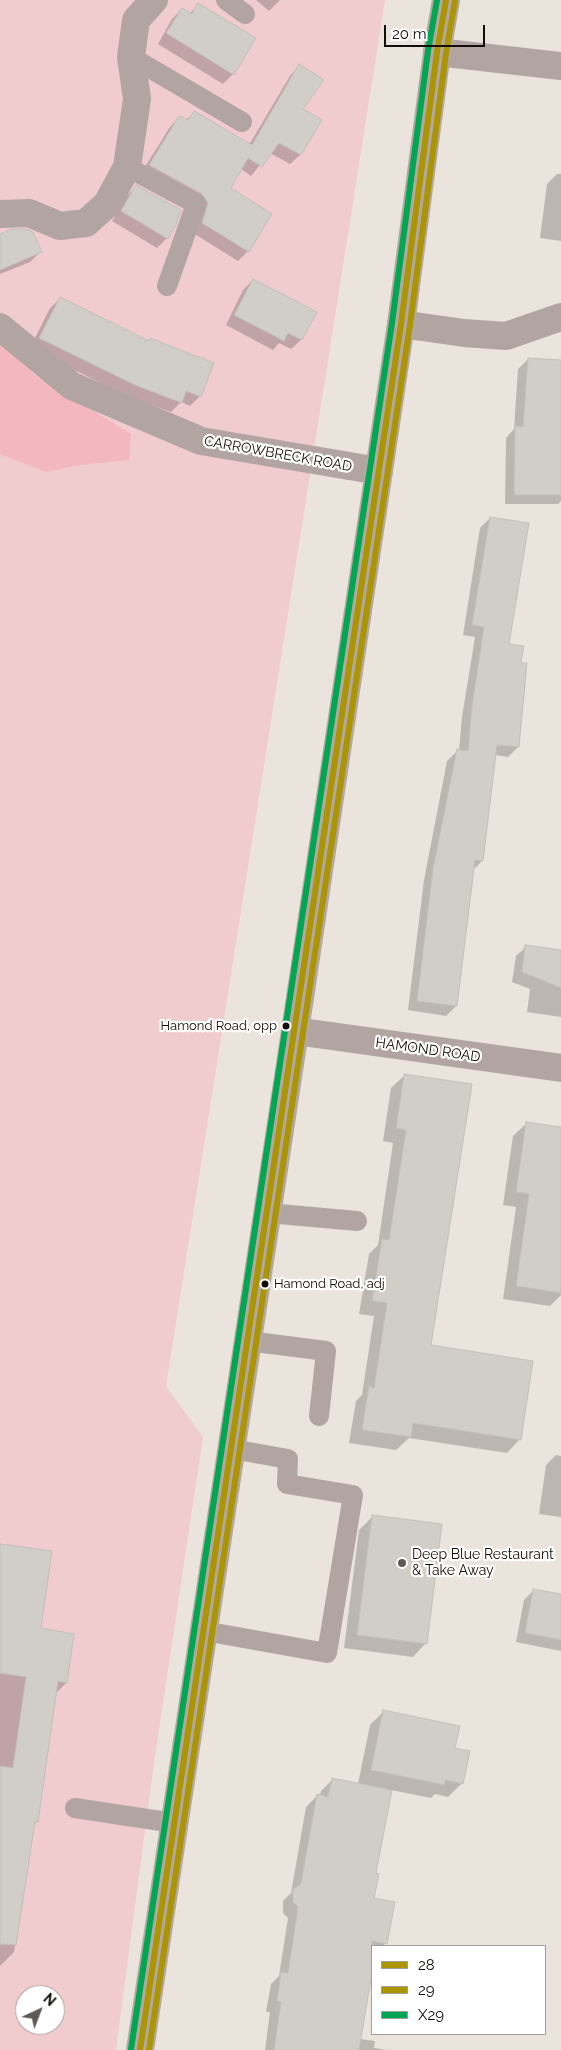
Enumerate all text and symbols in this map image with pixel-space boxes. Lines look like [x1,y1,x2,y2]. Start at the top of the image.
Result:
scale bar [386,15,487,47]
text: 20 m [392,25,427,43]
street label: CARROWBRECK ROAD [203,433,353,475]
place label: Hamond Road, opp [161,1018,277,1034]
marker: Hamond Road, opp [281,1021,291,1031]
street label: HAMOND ROAD [374,1034,482,1066]
place label: Hamond Road, adj [274,1276,385,1292]
marker: Hamond Road, adj [260,1279,270,1289]
place label: Deep Blue Restaurant & Take Away [412,1547,554,1580]
marker: Deep Blue Restaurant & Take Away [396,1557,408,1569]
legend [371,1945,546,2035]
text: 28 [418,1956,435,1974]
text: 29 [418,1981,435,1999]
north arrow [15,1985,65,2035]
text: N [40,1990,59,2009]
text: X29 [418,2006,444,2024]

